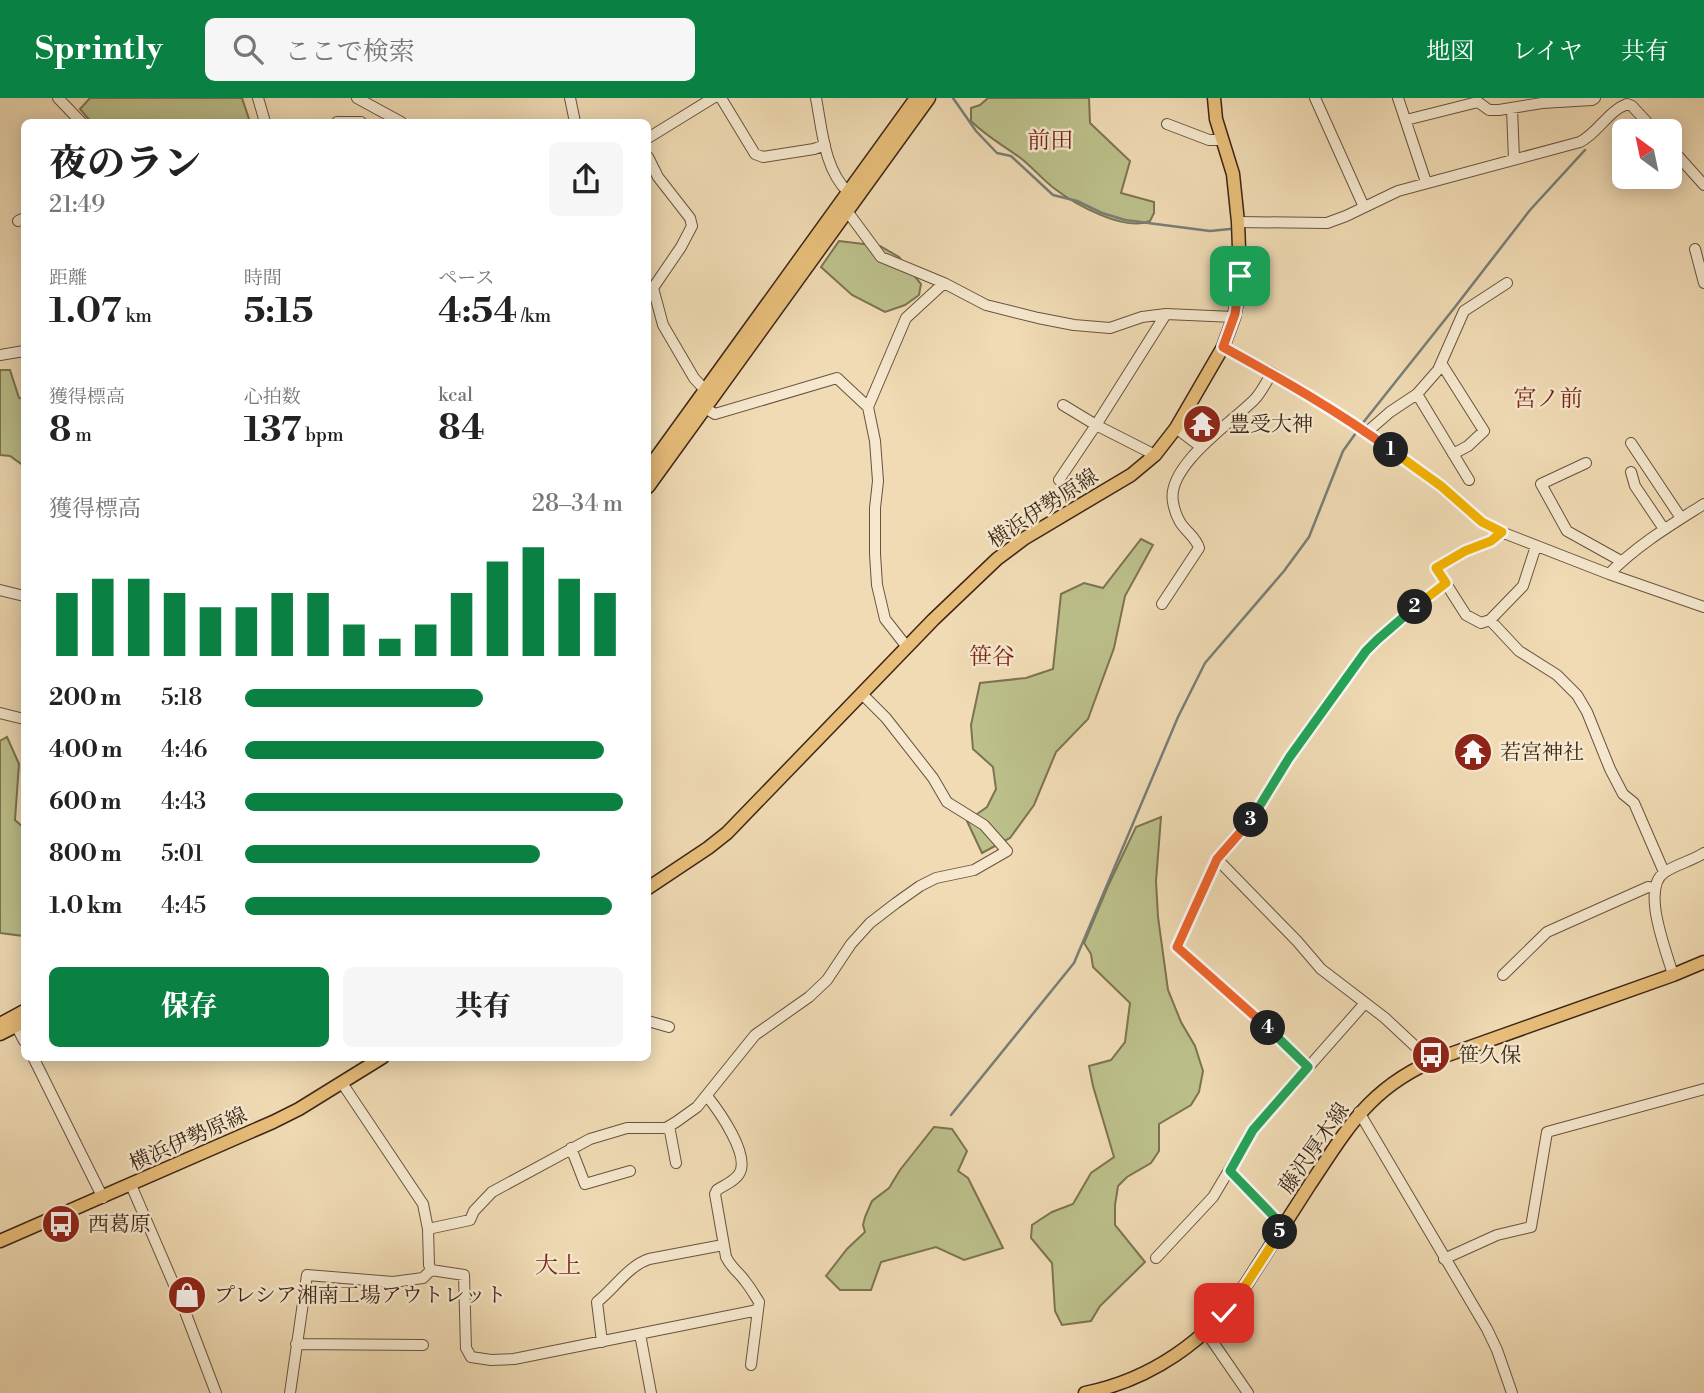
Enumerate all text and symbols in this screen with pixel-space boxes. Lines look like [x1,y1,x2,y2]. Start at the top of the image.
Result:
search box [205,18,695,81]
text: Sprintly [35,29,163,70]
icon: search [229,30,267,68]
text: ここで検索 [285,36,415,68]
text: 地図 [1426,37,1474,67]
text: レイヤ [1512,37,1583,67]
text: 共有 [1621,37,1669,67]
north arrow [1612,119,1682,189]
map controls [1612,119,1682,189]
district label: 前田 [1027,127,1073,155]
text: 夜のラン [49,141,201,188]
button: share [549,142,623,216]
text: 21:49 [49,191,105,219]
pin [1210,246,1270,306]
icon: arrive [1221,257,1259,295]
text: 距離 [49,266,87,290]
text: 時間 [244,266,282,290]
text: ペース [438,266,494,290]
text: 1.07 [49,290,122,333]
text: 5:15 [244,290,313,333]
text: 4:54 [438,290,517,333]
text: km [122,304,152,328]
text: /km [517,304,551,328]
text: kcal [438,383,473,407]
text: 獲得標高 [49,385,125,409]
text: 心拍数 [244,385,301,409]
district label: 宮ノ前 [1514,385,1583,413]
temple icon: 豊受大神 [1181,403,1223,445]
text: 84 [438,407,485,450]
text: 8 [49,409,71,452]
text: 137 [244,409,301,452]
place label: 豊受大神 [1229,412,1313,438]
text: m [71,423,92,447]
text: bpm [301,423,344,447]
pin: 1 [1374,432,1408,468]
text: 1 [1386,437,1395,461]
street label: 横浜伊勢原線 [984,464,1103,554]
text: 28–34 m [532,490,623,518]
text: 獲得標高 [49,495,141,523]
pin: 2 [1398,589,1432,624]
text: 2 [1409,594,1420,618]
district label: 笹谷 [969,643,1015,671]
text: 200 m [49,684,121,712]
text: 5:18 [161,684,202,712]
temple icon: 若宮神社 [1452,731,1494,773]
text: 400 m [49,736,122,764]
text: 4:46 [161,736,208,764]
place label: 若宮神社 [1500,740,1584,766]
text: 600 m [49,788,122,816]
text: 4:43 [161,788,206,816]
pin: 3 [1234,802,1268,838]
text: 3 [1245,807,1256,831]
text: 800 m [49,840,122,868]
text: 5:01 [161,840,203,868]
text: 1.0 km [49,892,122,920]
text: 4:45 [161,892,206,920]
button: 保存 [49,967,329,1047]
button: 共有 [343,967,623,1047]
pin: 4 [1250,1010,1286,1046]
text: 4 [1261,1015,1274,1039]
bus stop icon: 笹久保 [1410,1034,1452,1076]
place label: 笹久保 [1458,1043,1521,1069]
street label: 藤沢厚木線 [1274,1098,1356,1199]
street label: 横浜伊勢原線 [126,1102,251,1177]
bus stop icon: 西葛原 [40,1203,82,1245]
place label: 西葛原 [88,1212,151,1238]
pin: 5 [1262,1214,1298,1250]
text: 5 [1274,1219,1285,1243]
district label: 大上 [535,1252,581,1280]
shop icon: プレシア湘南工場アウトレット [166,1274,208,1316]
place label: プレシア湘南工場アウトレット [214,1283,506,1309]
pin [1194,1283,1254,1343]
icon: check [1205,1294,1243,1332]

